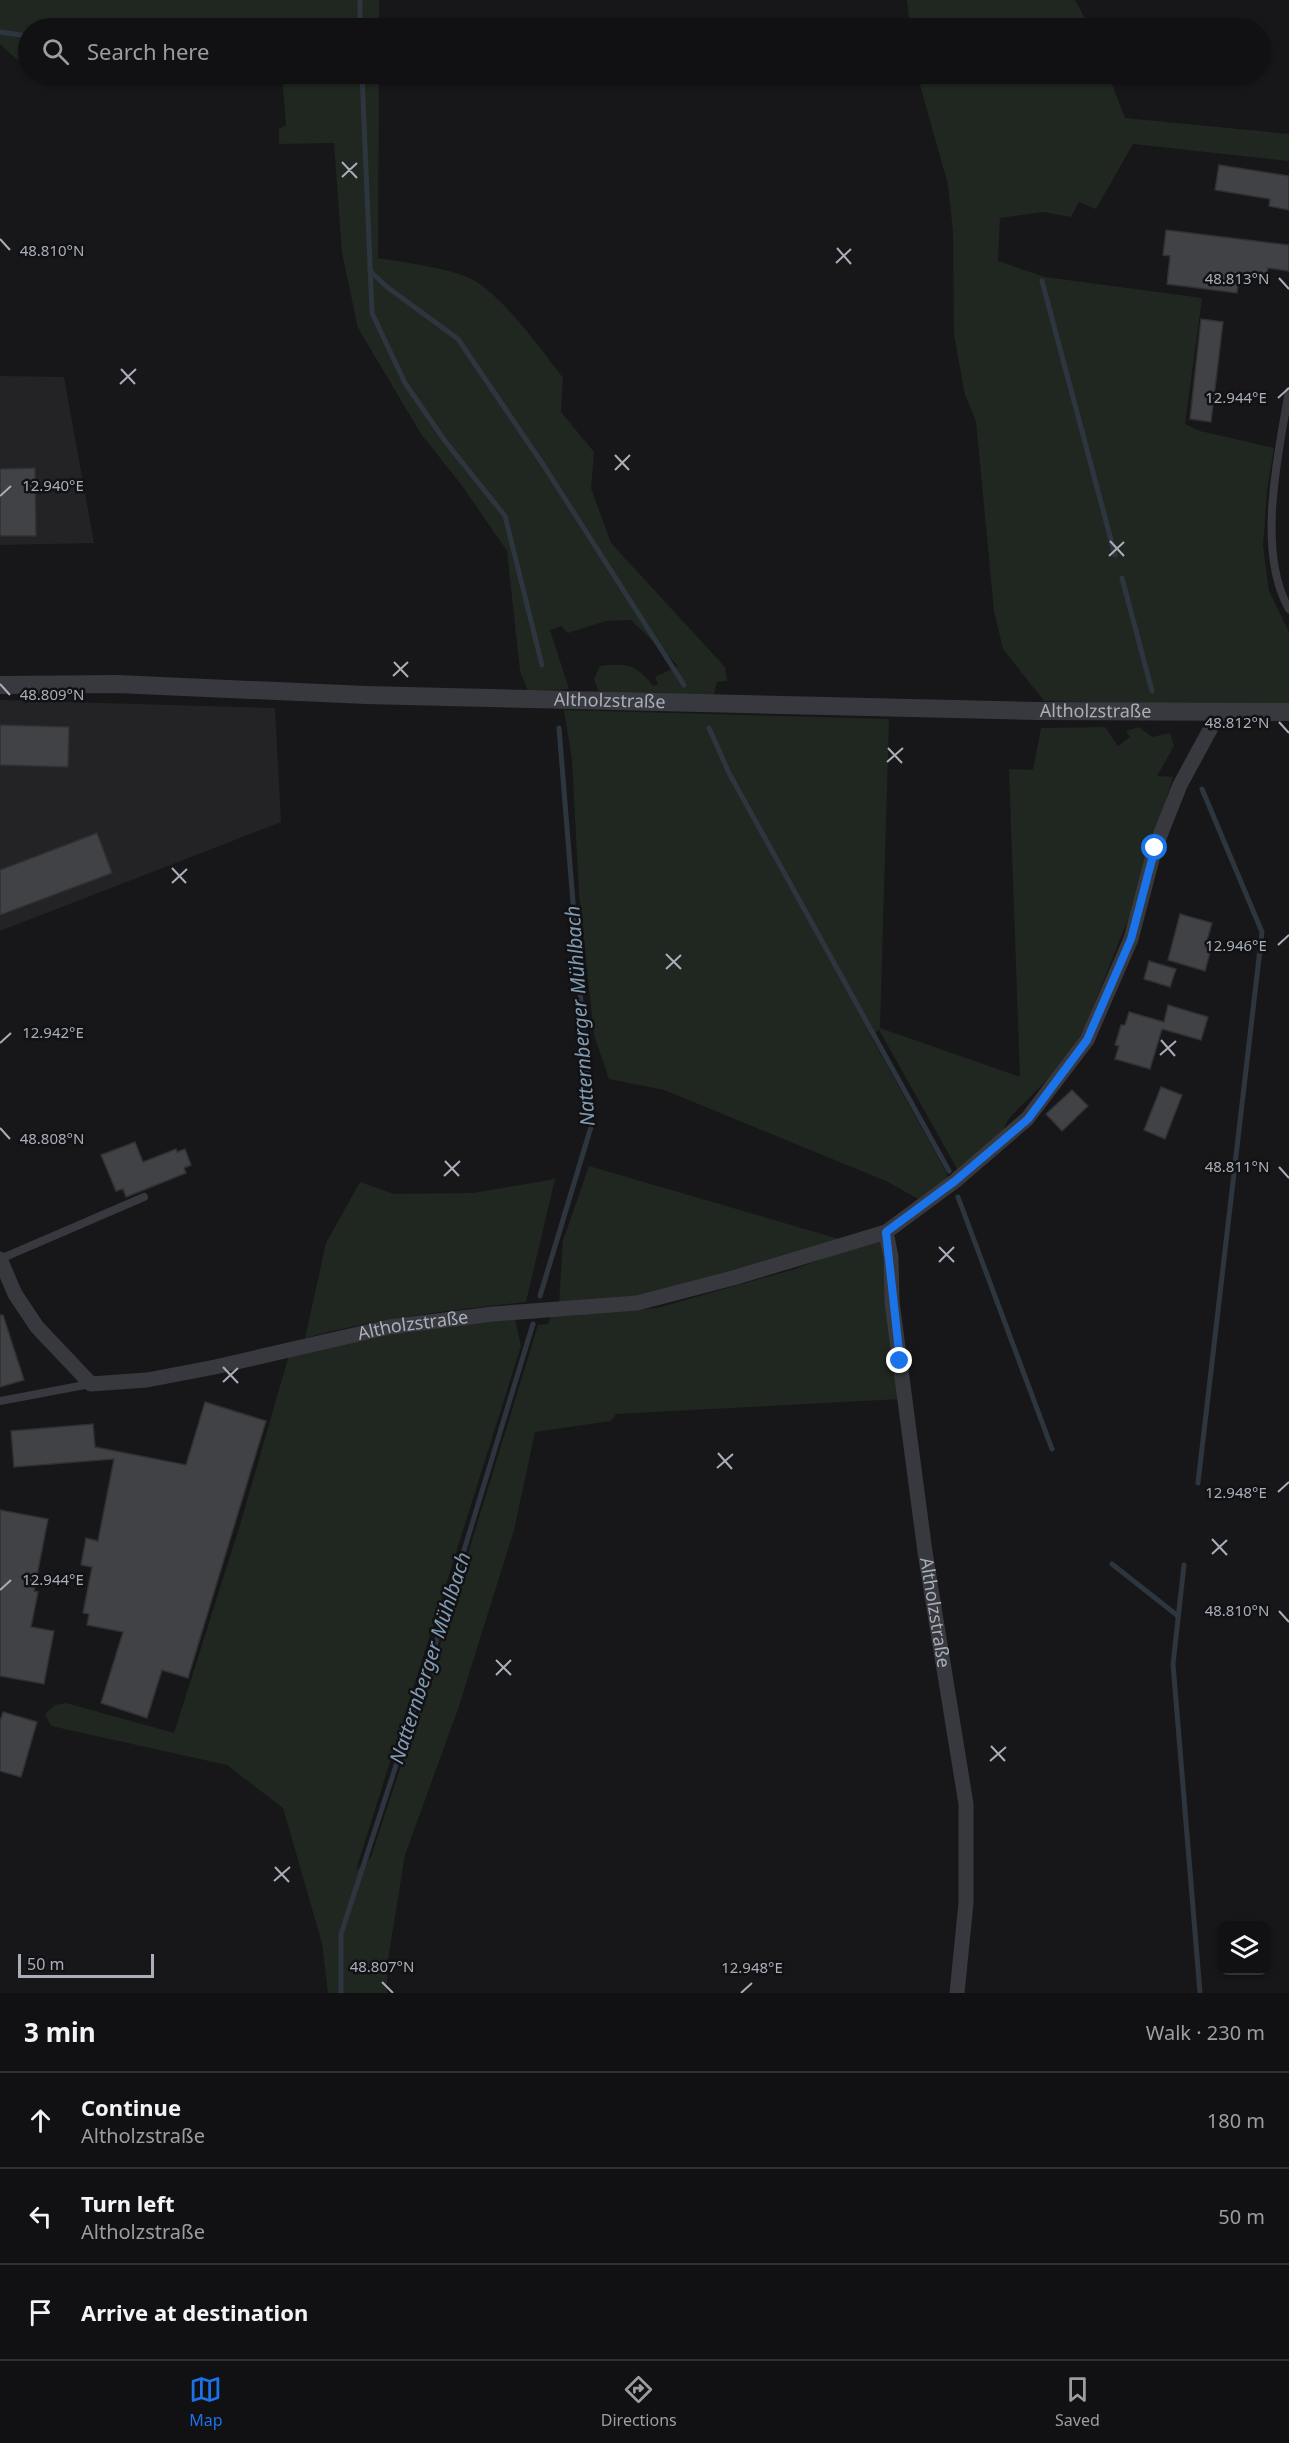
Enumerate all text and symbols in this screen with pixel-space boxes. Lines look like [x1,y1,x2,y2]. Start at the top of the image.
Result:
search box [18,18,1271,84]
icon: search [39,35,72,68]
text: Search here [87,36,209,66]
text: 48.810°N [20,240,84,260]
text: 48.813°N [1205,268,1269,288]
text: 12.944°E [1205,387,1267,407]
text: 12.940°E [22,475,84,495]
text: 48.809°N [20,684,84,704]
street label: Altholzstraße [554,686,666,713]
street label: Altholzstraße [1040,698,1151,722]
text: 48.812°N [1205,712,1269,732]
route start [1141,834,1167,860]
water label: Natternberger Mühlbach [558,905,601,1127]
text: 12.946°E [1205,935,1267,955]
text: 12.942°E [22,1022,84,1042]
text: 48.808°N [20,1128,84,1148]
text: 48.811°N [1205,1156,1269,1176]
street label: Altholzstraße [355,1304,469,1345]
route end [886,1347,912,1373]
text: 12.948°E [1205,1482,1267,1502]
water label: Natternberger Mühlbach [383,1549,477,1767]
street label: Altholzstraße [915,1555,957,1669]
text: 12.944°E [22,1569,84,1589]
text: 48.810°N [1205,1600,1269,1620]
map controls [1217,1921,1271,1975]
button: layers [1217,1921,1271,1975]
scale bar [18,1951,154,1978]
text: 50 m [27,1953,64,1975]
text: 48.807°N [350,1956,414,1976]
text: 12.948°E [721,1957,783,1977]
text: 3 min [24,2014,96,2050]
text: Walk · 230 m [1146,2019,1265,2046]
text: Continue [81,2092,181,2122]
icon: ahead [24,2104,57,2137]
text: 180 m [1207,2107,1265,2134]
text: Altholzstraße [81,2122,205,2149]
text: Turn left [81,2188,175,2218]
icon: left [24,2200,57,2233]
text: 50 m [1218,2203,1265,2230]
text: Altholzstraße [81,2218,205,2245]
icon: arrive [24,2296,57,2329]
text: Arrive at destination [81,2297,308,2327]
tab: Map [189,2373,222,2431]
tab: Directions [601,2373,677,2431]
tab: Saved [1055,2373,1100,2431]

